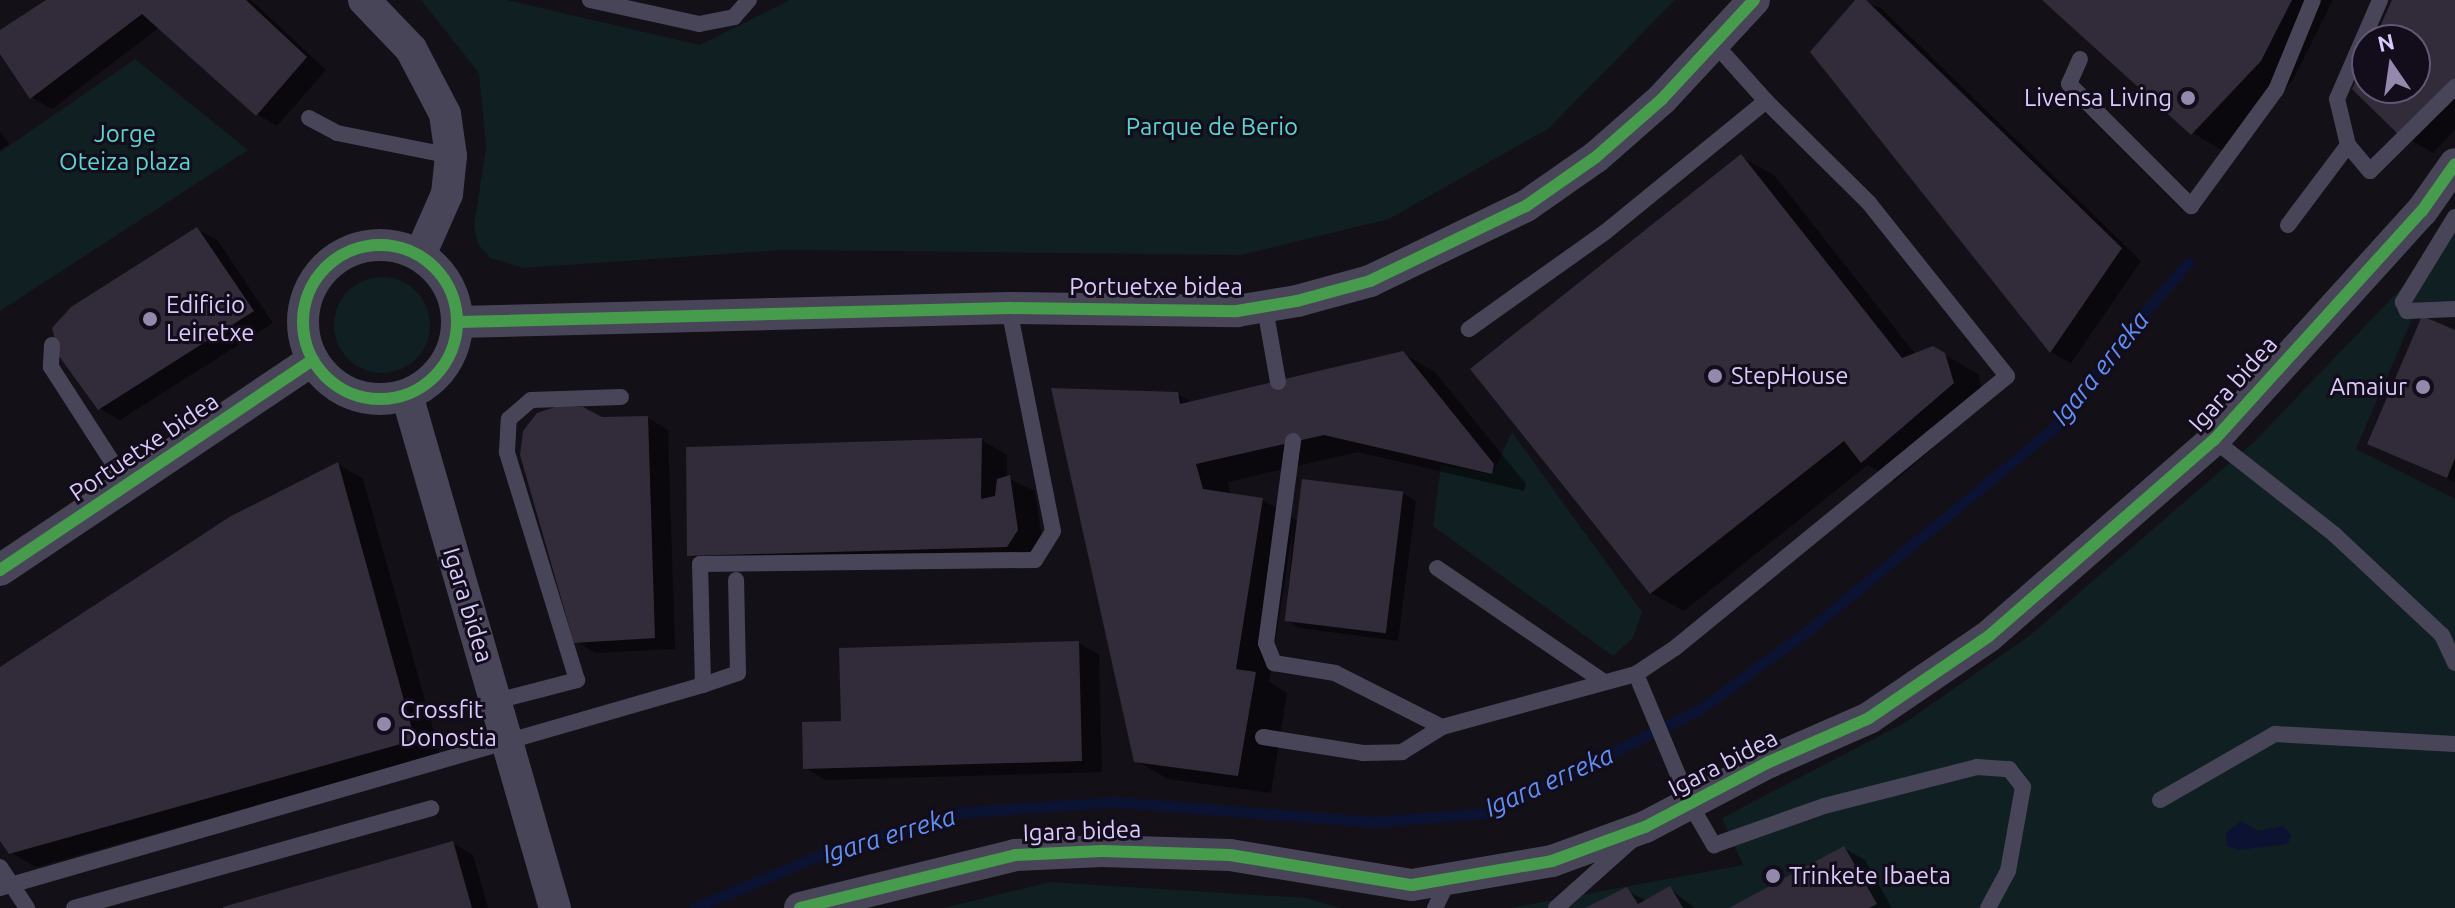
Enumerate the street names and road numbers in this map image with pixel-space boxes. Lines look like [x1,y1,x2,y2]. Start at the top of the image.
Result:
street label: Portuetxe bidea [1069,273,1243,301]
street label: Igara bidea [2183,330,2283,438]
street label: Portuetxe bidea [64,387,224,507]
street label: Igara bidea [437,544,499,666]
street label: Igara bidea [1664,723,1782,803]
street label: Igara bidea [1022,815,1142,847]

